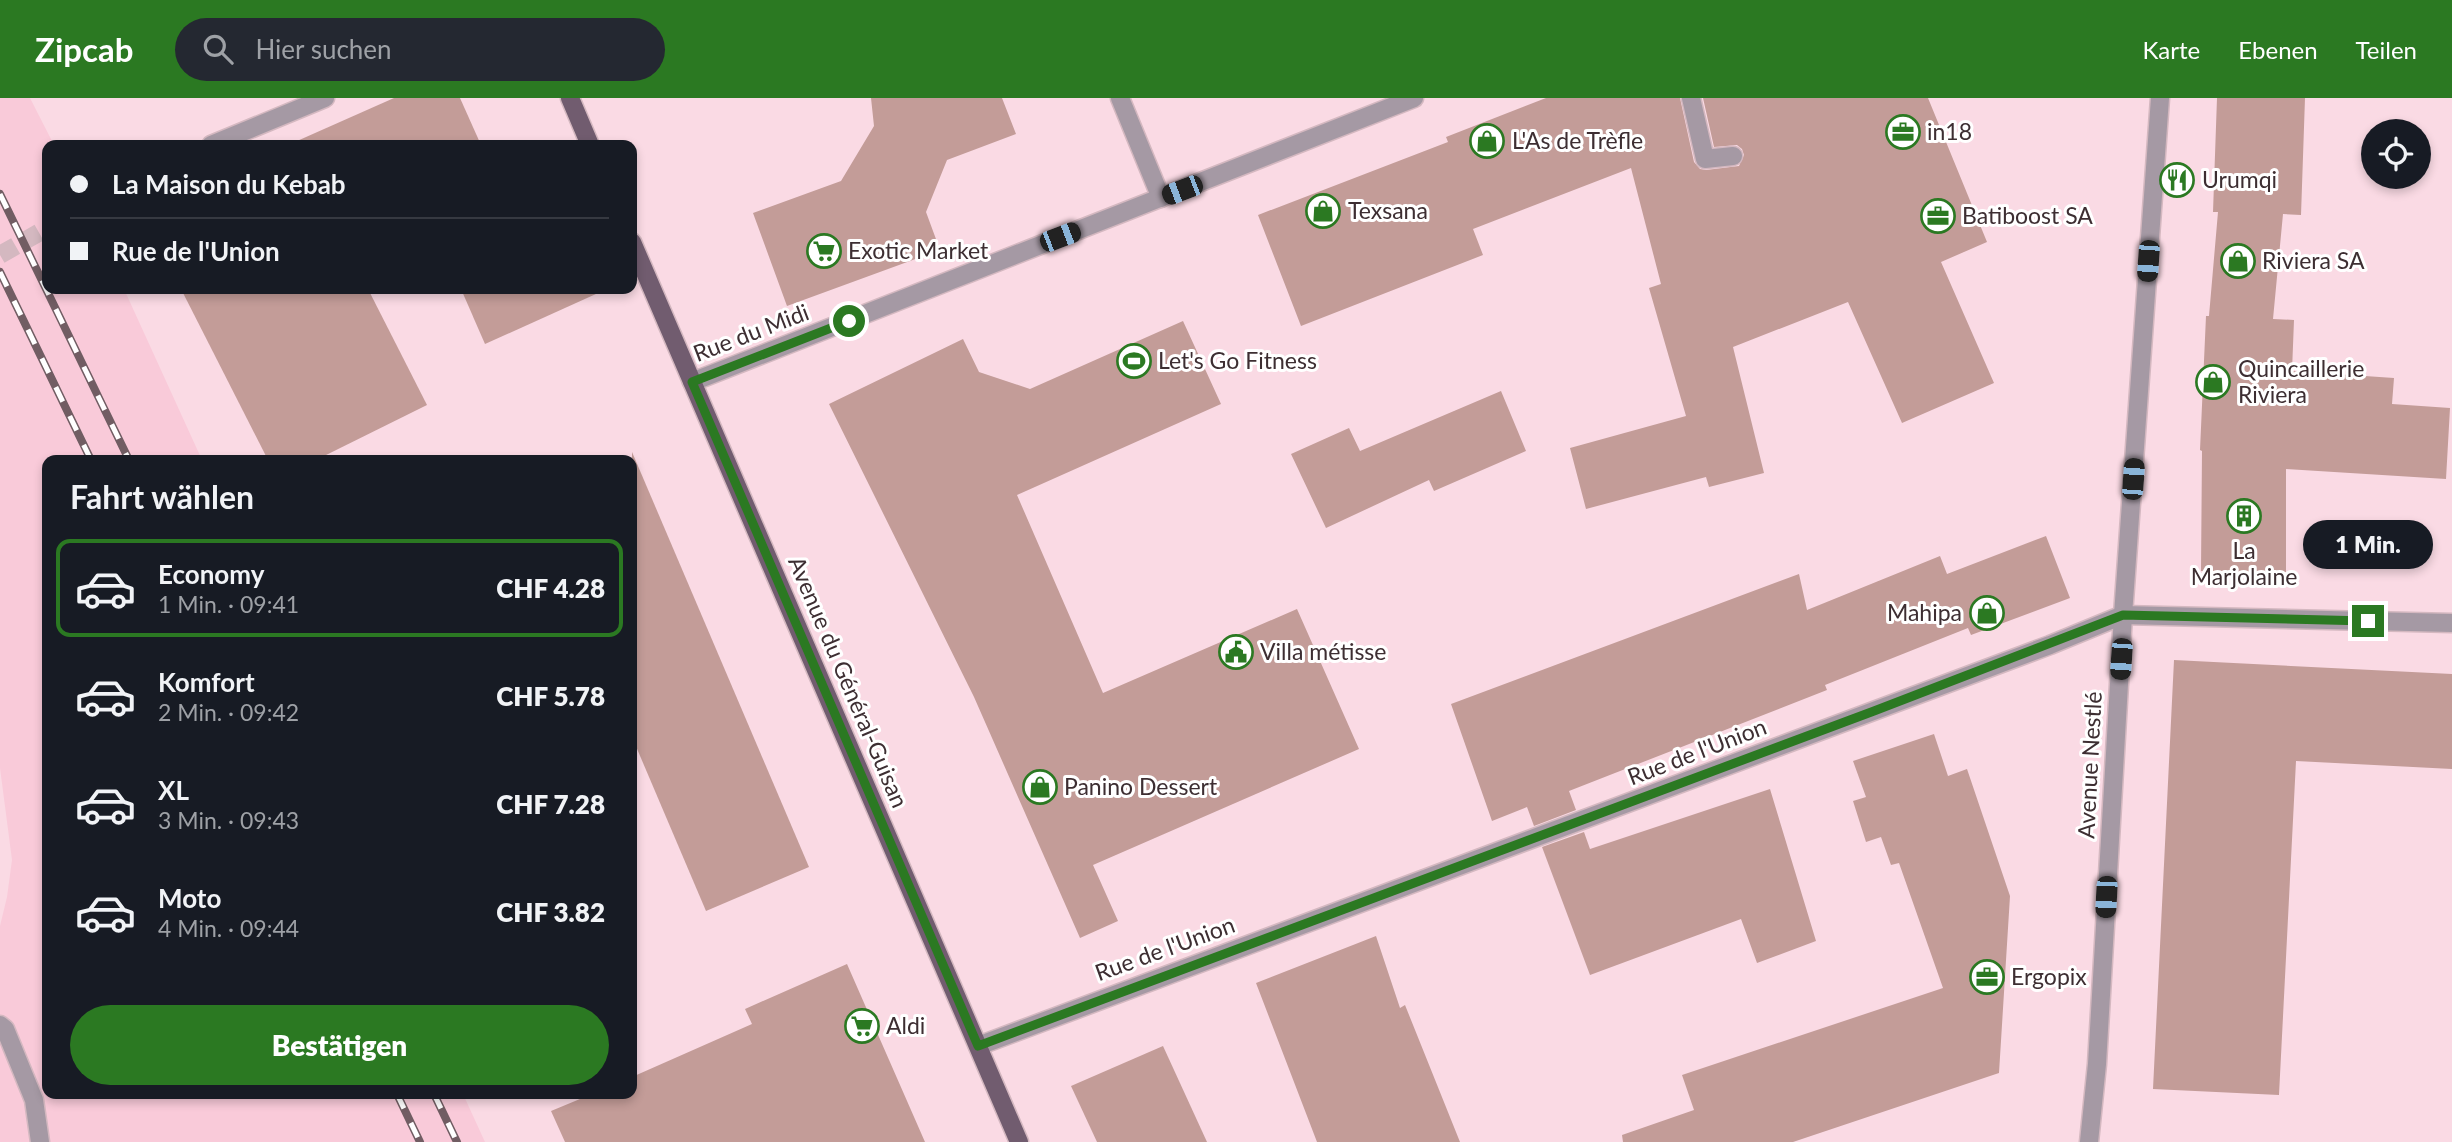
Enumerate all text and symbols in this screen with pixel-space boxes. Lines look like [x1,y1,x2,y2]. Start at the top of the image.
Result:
search box [175,18,665,81]
text: Zipcab [35,29,133,69]
icon: search [199,30,237,68]
text: Hier suchen [255,33,392,65]
text: Karte [2143,35,2200,64]
text: Ebenen [2238,35,2318,64]
text: Teilen [2356,35,2417,64]
office icon: in18 [1884,113,1922,151]
place label: in18 [1927,117,1972,145]
map controls [2361,119,2431,189]
button: locate [2361,119,2431,189]
shop icon: L'As de Trèfle [1468,122,1506,160]
place label: L'As de Trèfle [1512,126,1643,154]
restaurant icon: Urumqi [2158,161,2196,199]
place label: Urumqi [2202,165,2277,193]
text: La Maison du Kebab [112,168,346,200]
car [1159,173,1206,207]
shop icon: Texsana [1304,192,1342,230]
place label: Texsana [1348,196,1428,224]
office icon: Batiboost SA [1919,197,1957,235]
place label: Batiboost SA [1962,201,2093,229]
car [1037,220,1084,254]
supermarket icon: Exotic Market [805,232,843,270]
text: Rue de l'Union [112,235,280,267]
place label: Exotic Market [848,236,989,264]
car [2137,239,2160,283]
shop icon: Riviera SA [2219,242,2257,280]
place label: Riviera SA [2262,246,2365,274]
street label: Rue du Midi [689,297,812,367]
route start [833,305,865,337]
sports icon: Let's Go Fitness [1115,342,1153,380]
place label: Let's Go Fitness [1158,346,1317,374]
place label: Quincaillerie Riviera [2238,354,2364,408]
shop icon: Quincaillerie Riviera [2194,363,2232,401]
car [2122,457,2145,501]
text: Fahrt wählen [70,477,254,516]
building icon: La Marjolaine [2225,497,2263,535]
callout: 1 Min. [2303,519,2433,568]
text: 1 Min. [2335,530,2401,558]
place label: La Marjolaine [2191,536,2297,590]
street label: Avenue du Général-Guisan [783,552,915,811]
icon: car [74,557,137,620]
text: Economy [158,558,264,590]
text: CHF 4.28 [496,572,605,604]
text: 1 Min. · 09:41 [158,590,299,618]
shop icon: Mahipa [1968,594,2006,632]
place label: Mahipa [1887,598,1962,626]
route end [2352,605,2384,637]
public building icon: Villa métisse [1217,633,1255,671]
place label: Villa métisse [1260,637,1386,665]
car [2110,637,2133,681]
icon: car [74,665,137,728]
text: Komfort [158,666,255,698]
text: CHF 5.78 [496,680,605,712]
street label: Avenue Nestlé [2071,691,2107,839]
text: 2 Min. · 09:42 [158,698,299,726]
street label: Rue de l'Union [1623,712,1770,790]
shop icon: Panino Dessert [1021,768,1059,806]
place label: Panino Dessert [1064,772,1218,800]
icon: car [74,773,137,836]
text: XL [158,774,189,806]
text: CHF 7.28 [496,788,605,820]
text: 3 Min. · 09:43 [158,806,299,834]
car [2095,875,2118,919]
icon: car [74,881,137,944]
text: Moto [158,882,221,914]
text: CHF 3.82 [496,896,605,928]
street label: Rue de l'Union [1091,910,1238,986]
text: 4 Min. · 09:44 [158,914,299,942]
office icon: Ergopix [1968,958,2006,996]
place label: Ergopix [2011,962,2087,990]
button: Bestätigen [70,1005,609,1085]
supermarket icon: Aldi [843,1007,881,1045]
place label: Aldi [886,1011,925,1039]

